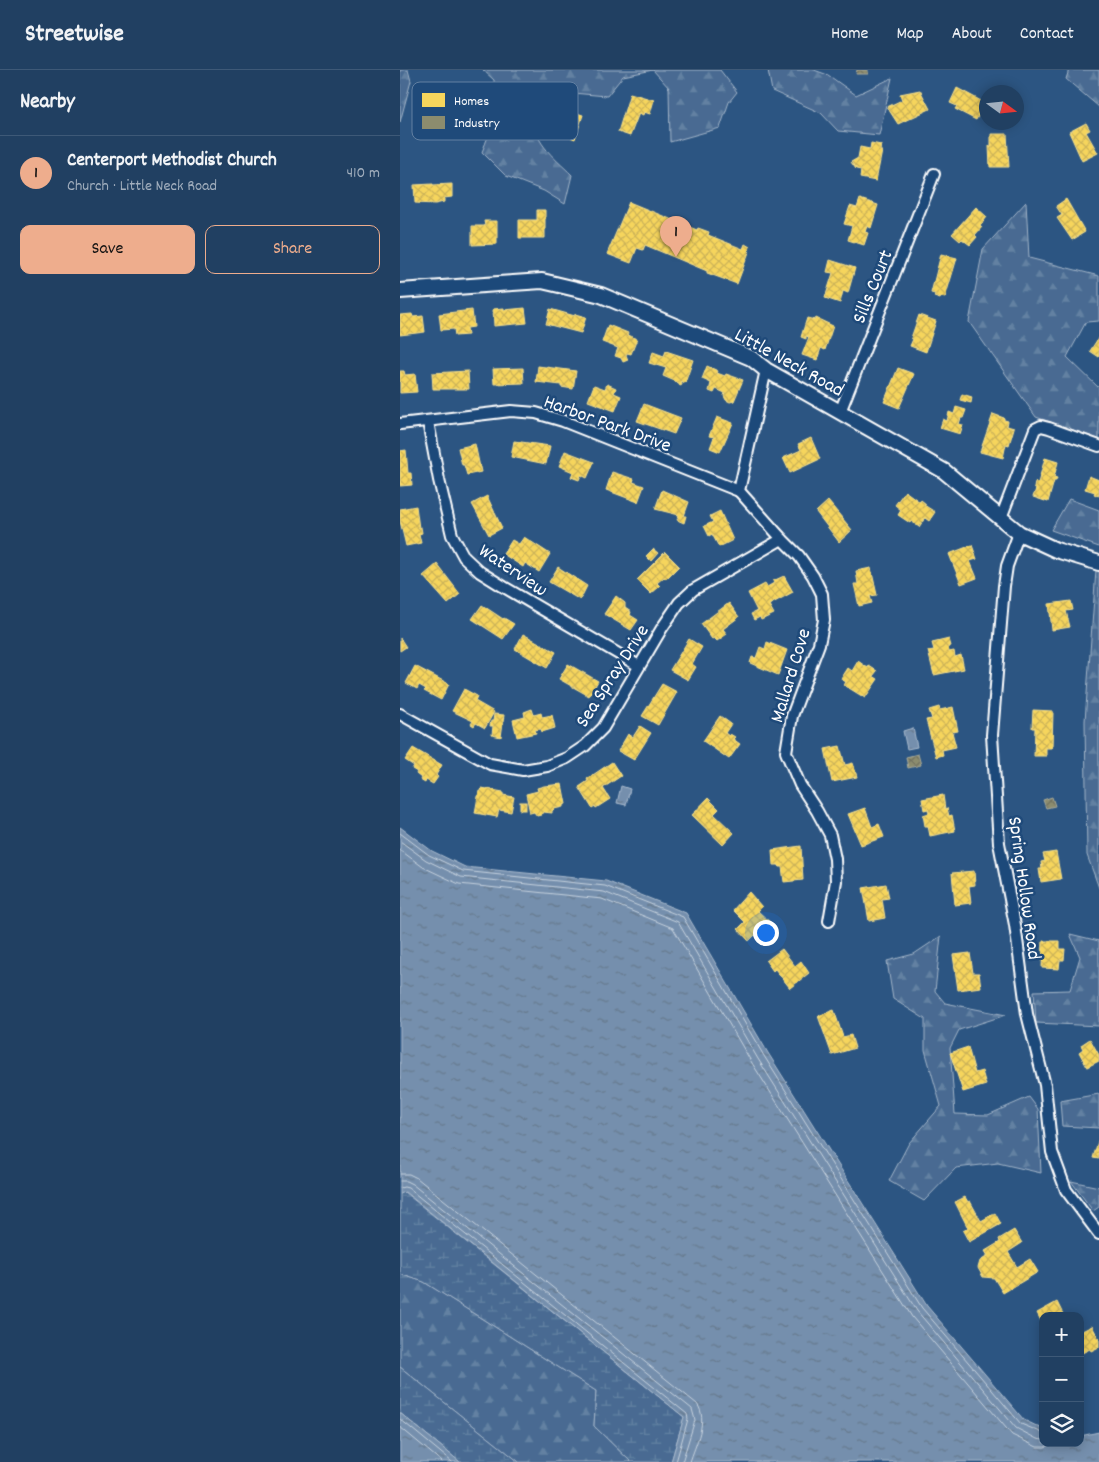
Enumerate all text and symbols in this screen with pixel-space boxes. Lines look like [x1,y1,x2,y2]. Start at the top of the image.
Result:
text: Streetwise [25,18,124,52]
text: Home [831,22,868,47]
text: Map [896,22,924,47]
text: About [952,22,992,47]
text: Contact [1020,22,1074,47]
legend [412,82,578,140]
north arrow [979,85,1024,130]
text: Nearby [20,88,75,118]
text: Homes [454,92,489,112]
text: Industry [454,114,500,134]
text: Centerport Methodist Church [67,148,277,175]
text: 1 [34,162,38,185]
text: 410 m [346,162,380,185]
text: Church · Little Neck Road [67,175,217,198]
pin: 1 [660,216,692,257]
button: Save [20,225,195,274]
button: Share [205,225,380,274]
street label: Sills Court [846,246,901,328]
street label: Little Neck Road [729,322,849,405]
street label: Harbor Park Drive [539,389,675,461]
street label: Waterview [472,538,553,605]
street label: Sea Spray Drive [570,620,657,734]
street label: Mallard Cove [764,625,820,727]
street label: Spring Hollow Road [999,815,1047,962]
your location [753,920,779,946]
map controls [1039,1312,1084,1447]
button: + [1039,1312,1084,1357]
button: − [1039,1357,1084,1402]
button: layers [1039,1402,1084,1447]

